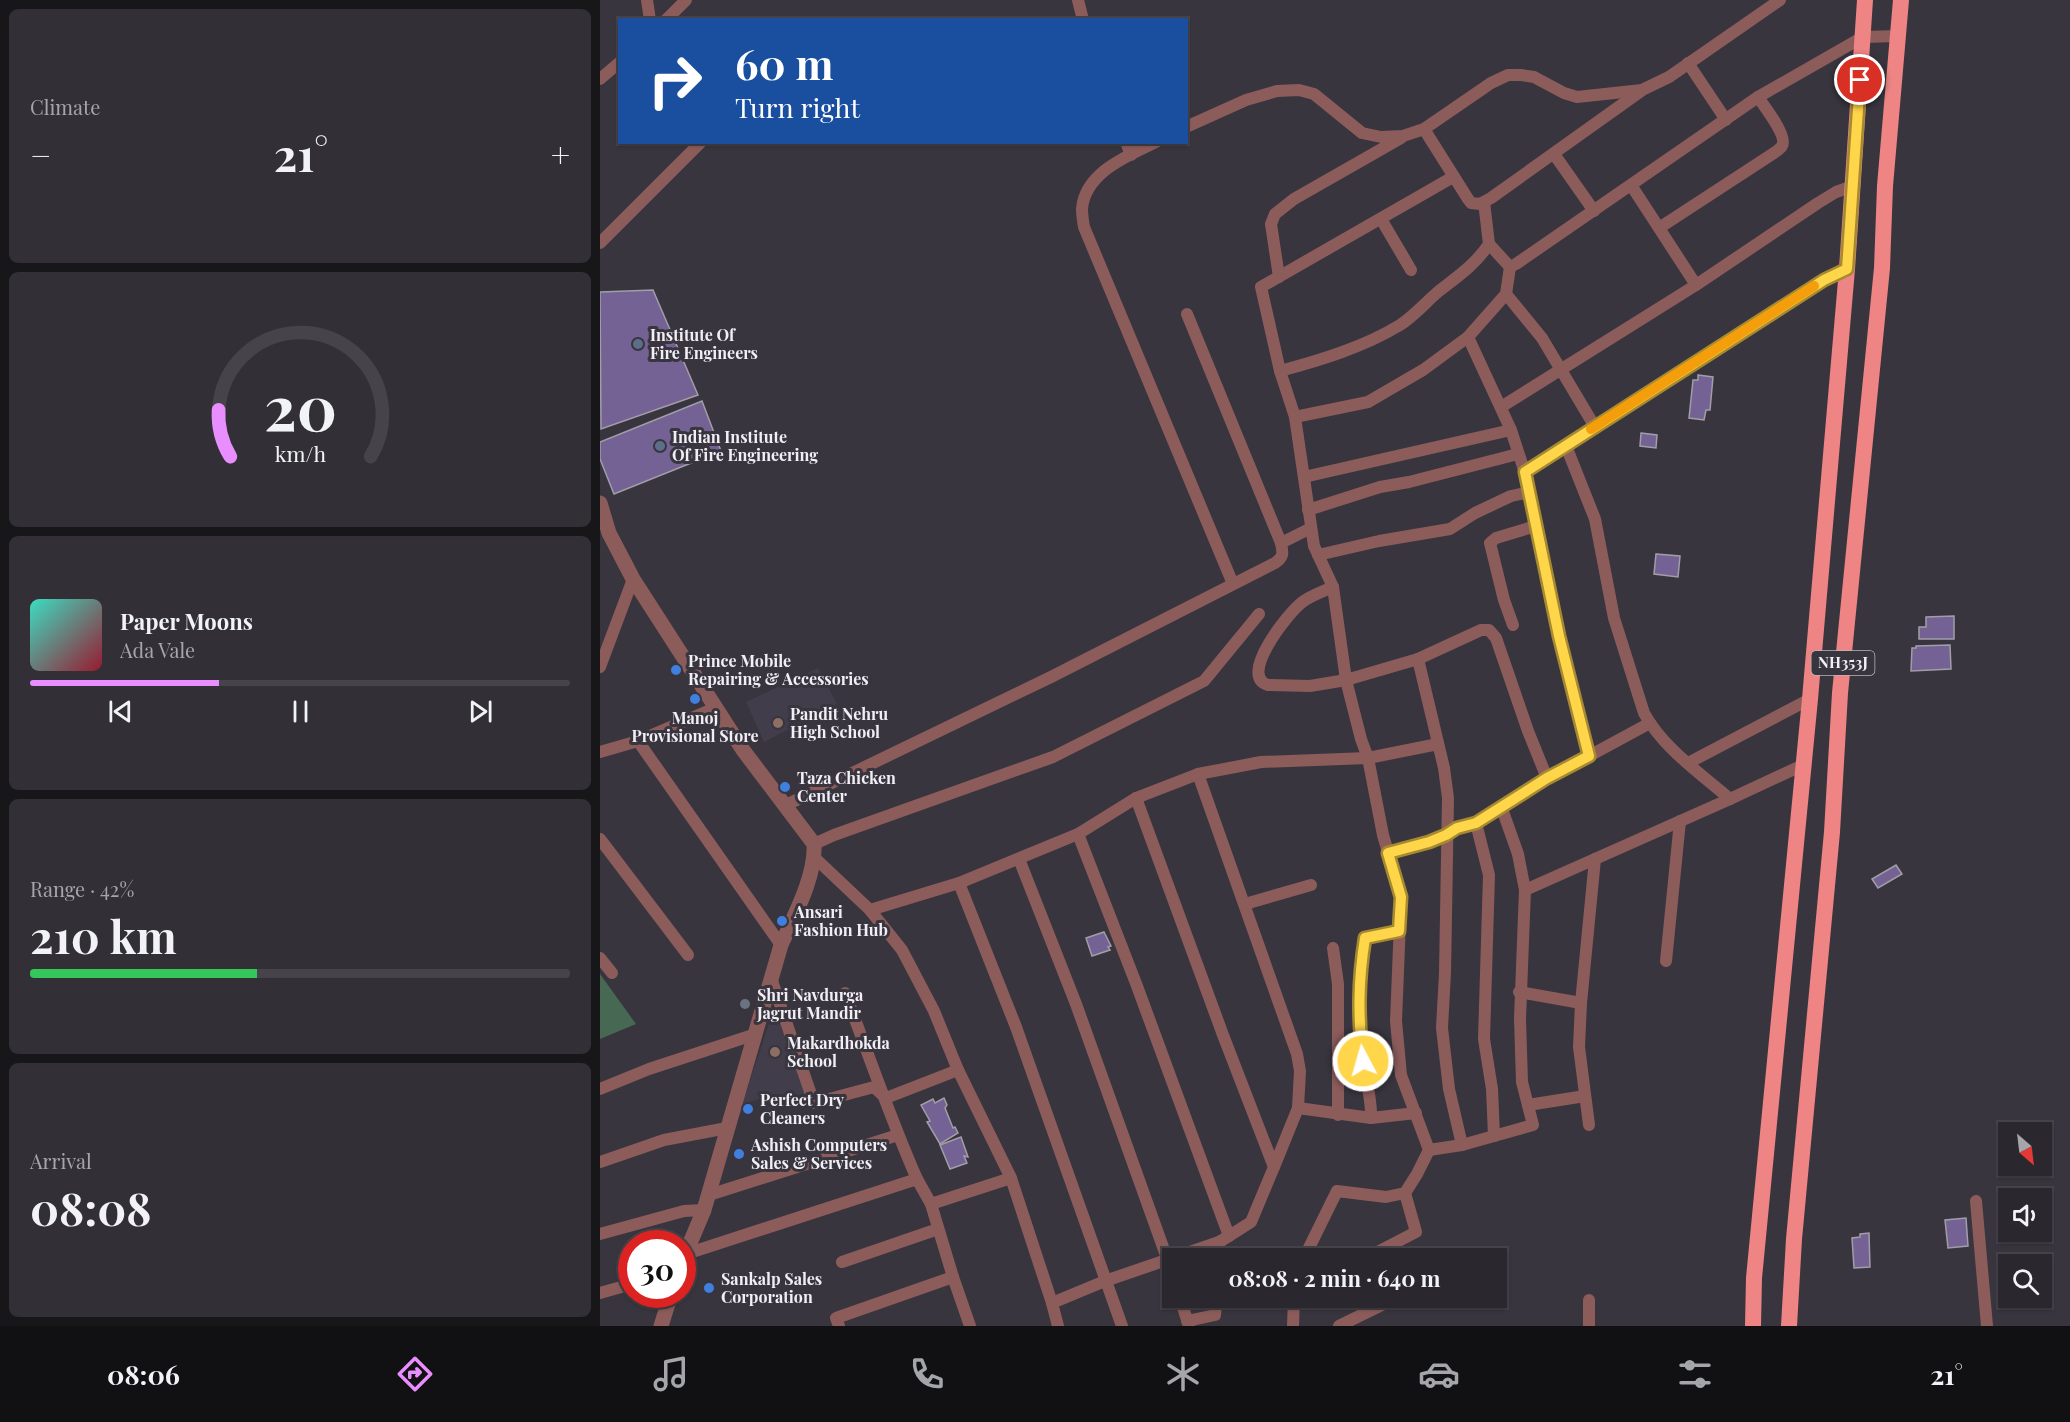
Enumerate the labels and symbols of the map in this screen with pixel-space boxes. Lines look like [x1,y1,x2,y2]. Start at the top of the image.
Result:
pin [1834,54,1885,105]
place label: Institute Of Fire Engineers [650,324,758,363]
marker: Institute Of Fire Engineers [631,337,645,351]
place label: Indian Institute Of Fire Engineering [672,426,818,465]
marker: Indian Institute Of Fire Engineering [653,439,667,453]
place label: Prince Mobile Repairing & Accessories [688,650,869,689]
road number: NH353J [1812,651,1874,675]
marker: Prince Mobile Repairing & Accessories [669,663,683,677]
marker: Manoj Provisional Store [688,692,702,706]
place label: Pandit Nehru High School [790,703,889,742]
place label: Manoj Provisional Store [631,707,759,746]
marker: Pandit Nehru High School [771,716,785,730]
place label: Taza Chicken Center [797,767,896,806]
marker: Taza Chicken Center [778,780,792,794]
place label: Ansari Fashion Hub [793,901,888,940]
marker: Ansari Fashion Hub [775,914,789,928]
place label: Shri Navdurga Jagrut Mandir [756,984,864,1023]
marker: Shri Navdurga Jagrut Mandir [738,997,752,1011]
position arrow [1331,1029,1395,1093]
place label: Makardhokda School [787,1032,891,1071]
marker: Makardhokda School [768,1045,782,1059]
place label: Perfect Dry Cleaners [760,1089,845,1128]
marker: Perfect Dry Cleaners [741,1102,755,1116]
north arrow [1998,1122,2052,1176]
place label: Ashish Computers Sales & Services [750,1134,887,1173]
marker: Ashish Computers Sales & Services [732,1147,746,1161]
speed limit sign: 30 [618,1230,696,1308]
place label: Sankalp Sales Corporation [721,1268,822,1307]
marker: Sankalp Sales Corporation [702,1281,716,1295]

